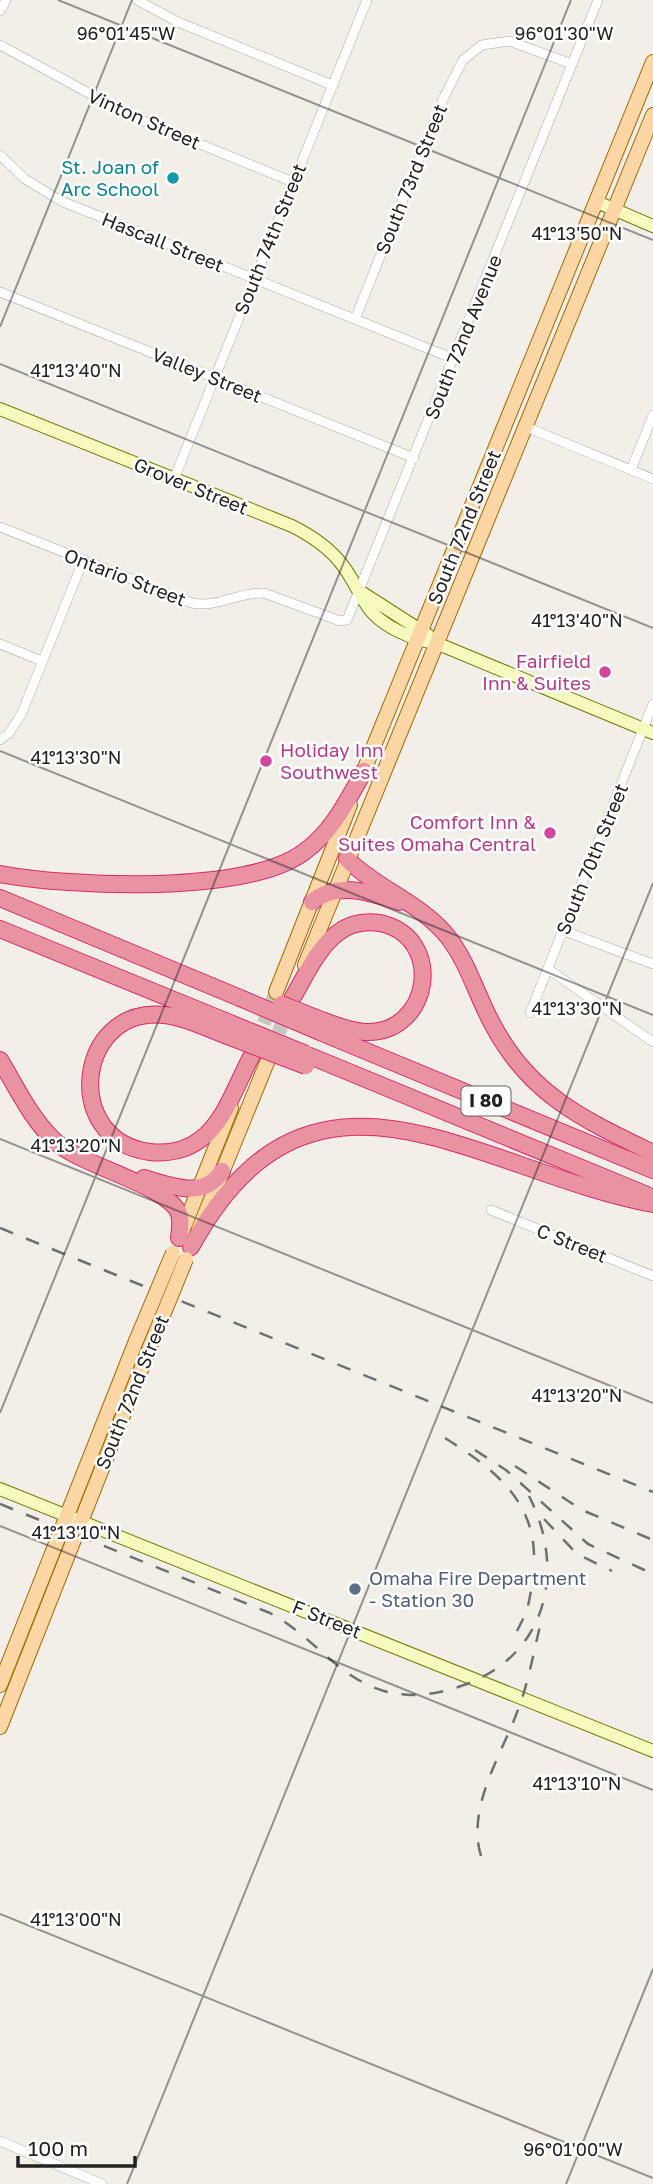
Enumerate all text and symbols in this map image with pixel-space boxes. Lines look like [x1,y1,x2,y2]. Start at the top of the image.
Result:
text: 96°01'45"W [77,22,175,44]
text: 96°01'30"W [515,22,614,44]
street label: Vinton Street [84,83,204,154]
street label: South 73rd Street [370,100,451,257]
place label: St. Joan of Arc School [61,155,159,200]
street label: South 74th Street [229,160,310,318]
marker: St. Joan of Arc School [165,170,181,186]
street label: Hascall Street [99,207,228,276]
text: 41°13'50"N [532,222,622,244]
street label: South 72nd Avenue [419,251,506,422]
street label: Valley Street [149,342,266,407]
text: 41°13'40"N [30,359,122,381]
street label: South 72nd Street [422,446,505,607]
street label: Grover Street [131,452,252,519]
street label: Ontario Street [61,543,189,610]
text: 41°13'40"N [531,609,623,631]
place label: Fairfield Inn & Suites [482,649,591,694]
marker: Fairfield Inn & Suites [597,664,613,680]
place label: Holiday Inn Southwest [280,738,384,783]
text: 41°13'30"N [31,746,121,768]
marker: Holiday Inn Southwest [258,753,274,769]
street label: South 70th Street [551,780,632,938]
place label: Comfort Inn & Suites Omaha Central [338,810,536,855]
marker: Comfort Inn & Suites Omaha Central [542,825,558,841]
text: 41°13'30"N [532,997,622,1019]
road number: I 80 [462,1086,510,1116]
text: 41°13'20"N [31,1134,121,1156]
street label: C Street [534,1218,611,1267]
street label: South 72nd Street [90,1311,173,1472]
text: 41°13'20"N [532,1384,622,1406]
text: 41°13'10"N [31,1521,121,1543]
place label: Omaha Fire Department - Station 30 [369,1566,586,1611]
marker: Omaha Fire Department - Station 30 [347,1581,363,1597]
street label: F Street [289,1594,365,1643]
text: 41°13'10"N [532,1772,622,1794]
text: 41°13'00"N [30,1908,122,1930]
scale bar [18,2124,135,2168]
text: 100 m [28,2135,88,2161]
text: 96°01'00"W [523,2138,623,2160]

